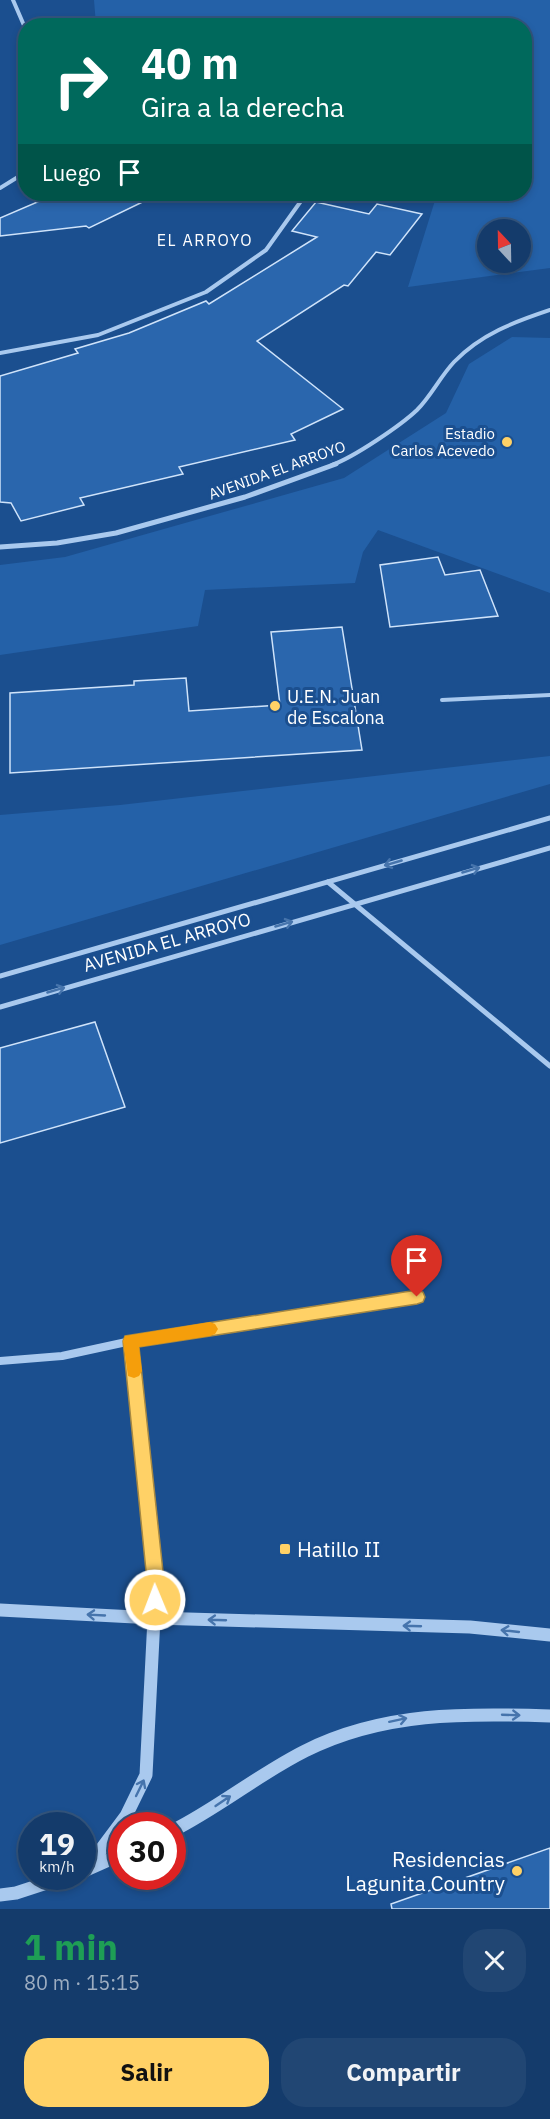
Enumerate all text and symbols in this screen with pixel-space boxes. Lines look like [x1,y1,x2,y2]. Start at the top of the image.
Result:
text: 40 m [141,36,239,91]
icon: right [42,42,120,120]
text: Gira a la derecha [141,89,344,124]
icon: arrive [113,156,146,189]
text: Luego [42,158,101,187]
north arrow [477,219,531,273]
map controls [477,219,531,273]
district label: EL ARROYO [157,230,253,250]
place label: Estadio Carlos Acevedo [391,424,495,460]
marker: Estadio Carlos Acevedo [500,435,514,449]
street label: AVENIDA EL ARROYO [206,436,348,504]
place label: U.E.N. Juan de Escalona [287,685,385,729]
marker: U.E.N. Juan de Escalona [268,699,282,713]
one-way arrow [384,858,403,869]
one-way arrow [461,864,480,876]
street label: AVENIDA EL ARROYO [81,907,253,977]
one-way arrow [274,918,293,929]
one-way arrow [46,984,65,995]
pin [391,1235,442,1297]
icon: arrive [400,1244,433,1277]
place label: Hatillo II [297,1535,381,1563]
marker: Hatillo II [278,1542,292,1556]
position arrow [123,1568,187,1632]
one-way arrow [86,1609,106,1620]
one-way arrow [207,1614,227,1625]
one-way arrow [402,1620,422,1631]
one-way arrow [501,1625,521,1636]
one-way arrow [500,1709,520,1721]
one-way arrow [388,1714,407,1725]
one-way arrow [135,1779,147,1797]
one-way arrow [214,1795,230,1807]
speed limit sign: 30 [108,1812,186,1890]
text: 19 [39,1824,75,1863]
place label: Residencias Lagunita Country [345,1845,506,1897]
text: km/h [39,1857,75,1876]
marker: Residencias Lagunita Country [510,1864,524,1878]
text: 1 min [24,1923,118,1970]
button: close [463,1929,526,1992]
text: 80 m · 15:15 [24,1969,140,1996]
button: Salir [24,2038,269,2107]
button: Compartir [281,2038,526,2107]

